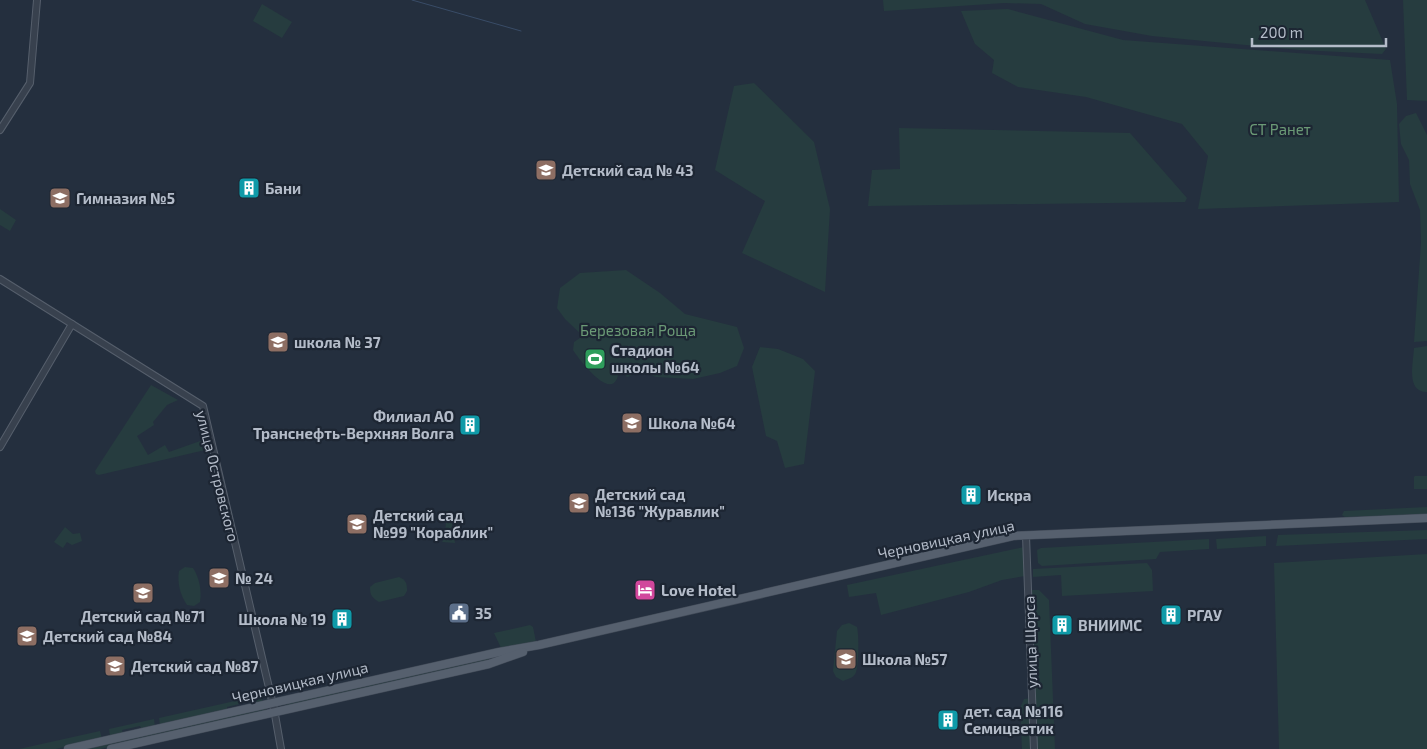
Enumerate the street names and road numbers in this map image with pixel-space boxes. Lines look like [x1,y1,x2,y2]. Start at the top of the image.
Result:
street label: улица Островского [192,408,243,544]
street label: Черновицкая улица [876,516,1016,563]
street label: улица Щорса [1019,595,1042,689]
street label: Черновицкая улица [230,658,370,707]

